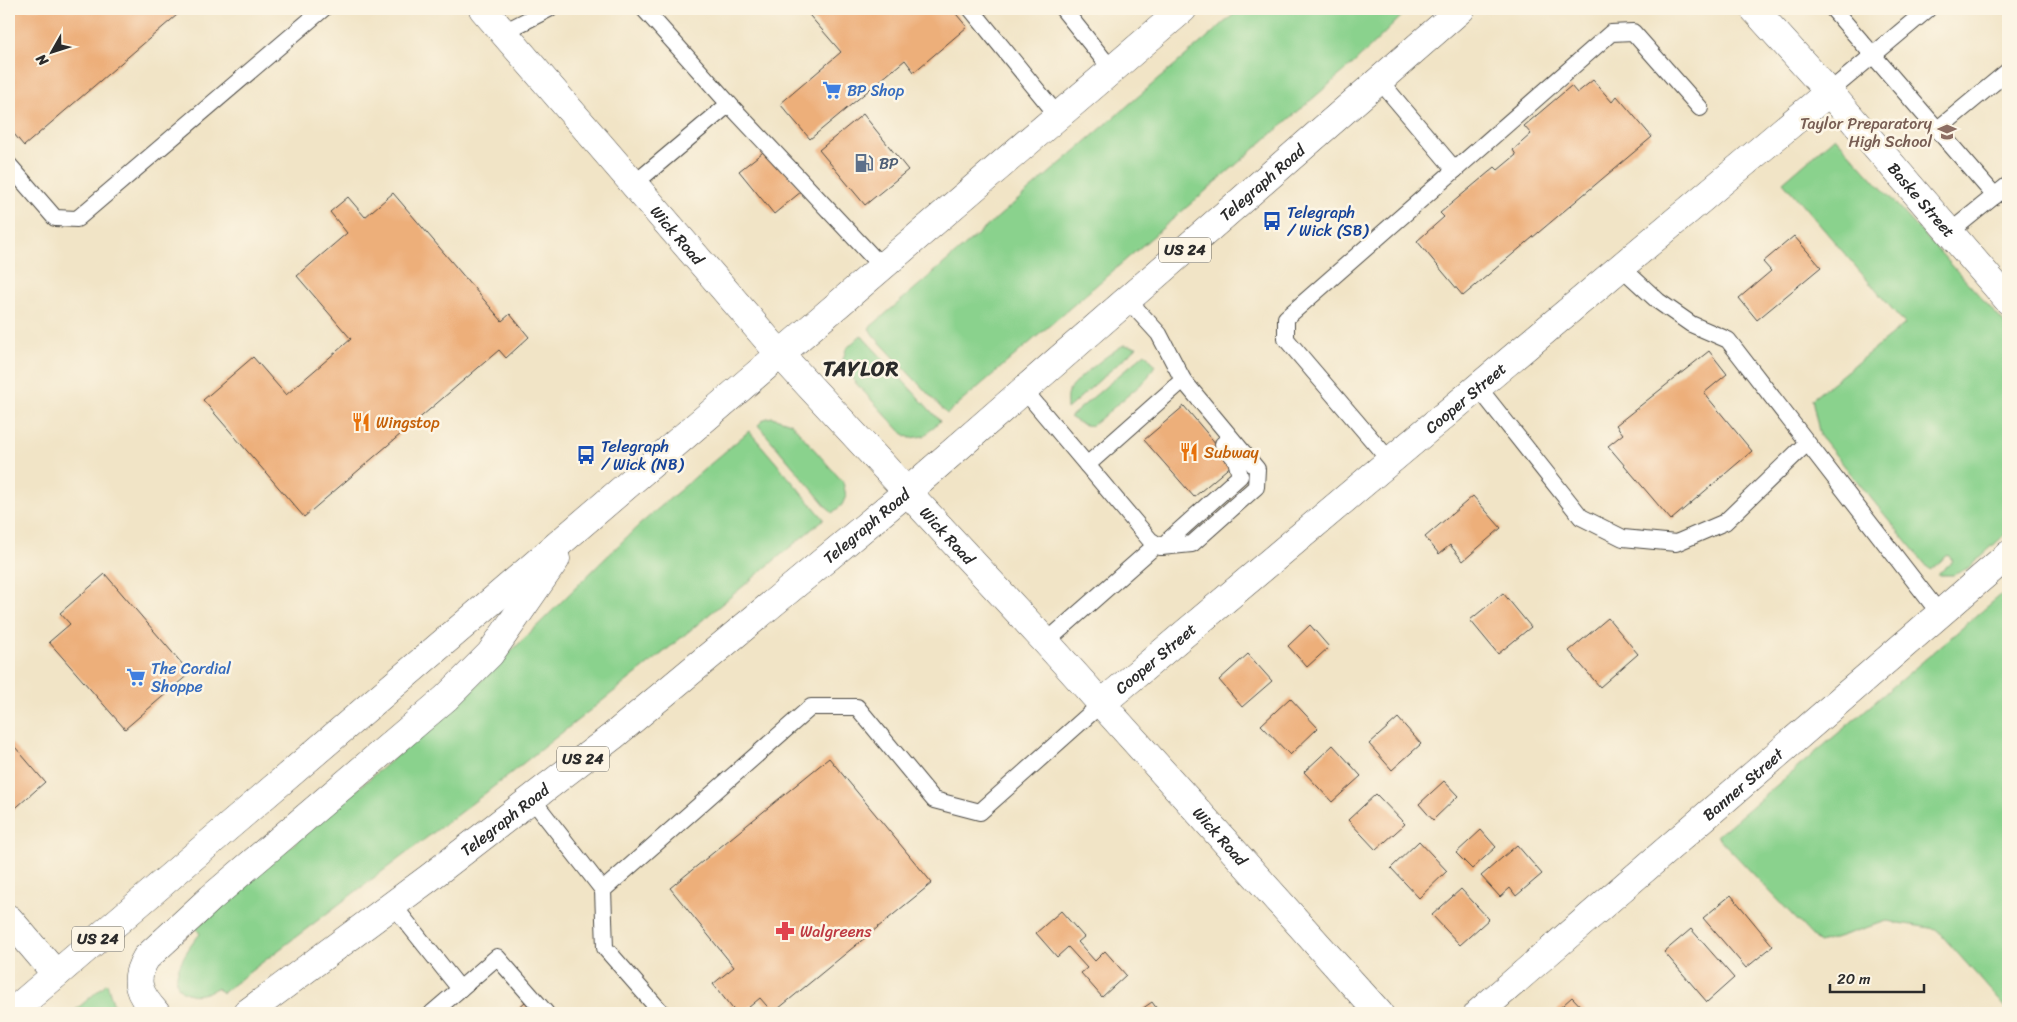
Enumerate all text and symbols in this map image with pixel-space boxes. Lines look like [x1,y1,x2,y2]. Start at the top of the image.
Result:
north arrow [28,28,78,78]
text: N [29,48,56,72]
place label: BP Shop [847,76,905,105]
supermarket icon: BP Shop [821,79,843,101]
place label: Taylor Preparatory High School [1800,109,1933,156]
school or university icon: Taylor Preparatory High School [1936,121,1958,143]
street label: Telegraph Road [1212,136,1313,228]
place label: BP [879,149,899,178]
fuel station icon: BP [853,152,875,174]
street label: Baske Street [1881,155,1963,244]
street label: Wick Road [643,198,713,273]
place label: Telegraph / Wick (SB) [1287,198,1369,245]
bus stop icon: Telegraph / Wick (SB) [1261,210,1283,232]
road number: US 24 [1159,238,1211,262]
district label: TAYLOR [823,350,899,388]
street label: Cooper Street [1418,355,1513,441]
place label: Wingstop [376,408,440,437]
restaurant icon: Wingstop [350,411,372,433]
place label: Telegraph / Wick (NB) [601,432,685,479]
place label: Subway [1204,438,1259,467]
restaurant icon: Subway [1178,441,1200,463]
bus stop icon: Telegraph / Wick (NB) [575,444,597,466]
street label: Telegraph Road [816,480,918,571]
street label: Wick Road [912,499,983,573]
street label: Cooper Street [1108,615,1203,701]
place label: The Cordial Shoppe [151,654,231,701]
supermarket icon: The Cordial Shoppe [125,666,147,688]
street label: Banner Street [1695,740,1791,828]
road number: US 24 [557,746,609,772]
street label: Telegraph Road [453,775,557,864]
street label: Wick Road [1185,800,1256,874]
place label: Walgreens [800,917,872,946]
pharmacy icon: Walgreens [774,920,796,942]
road number: US 24 [72,926,124,952]
scale bar [1830,962,1923,994]
text: 20 m [1837,966,1871,992]

